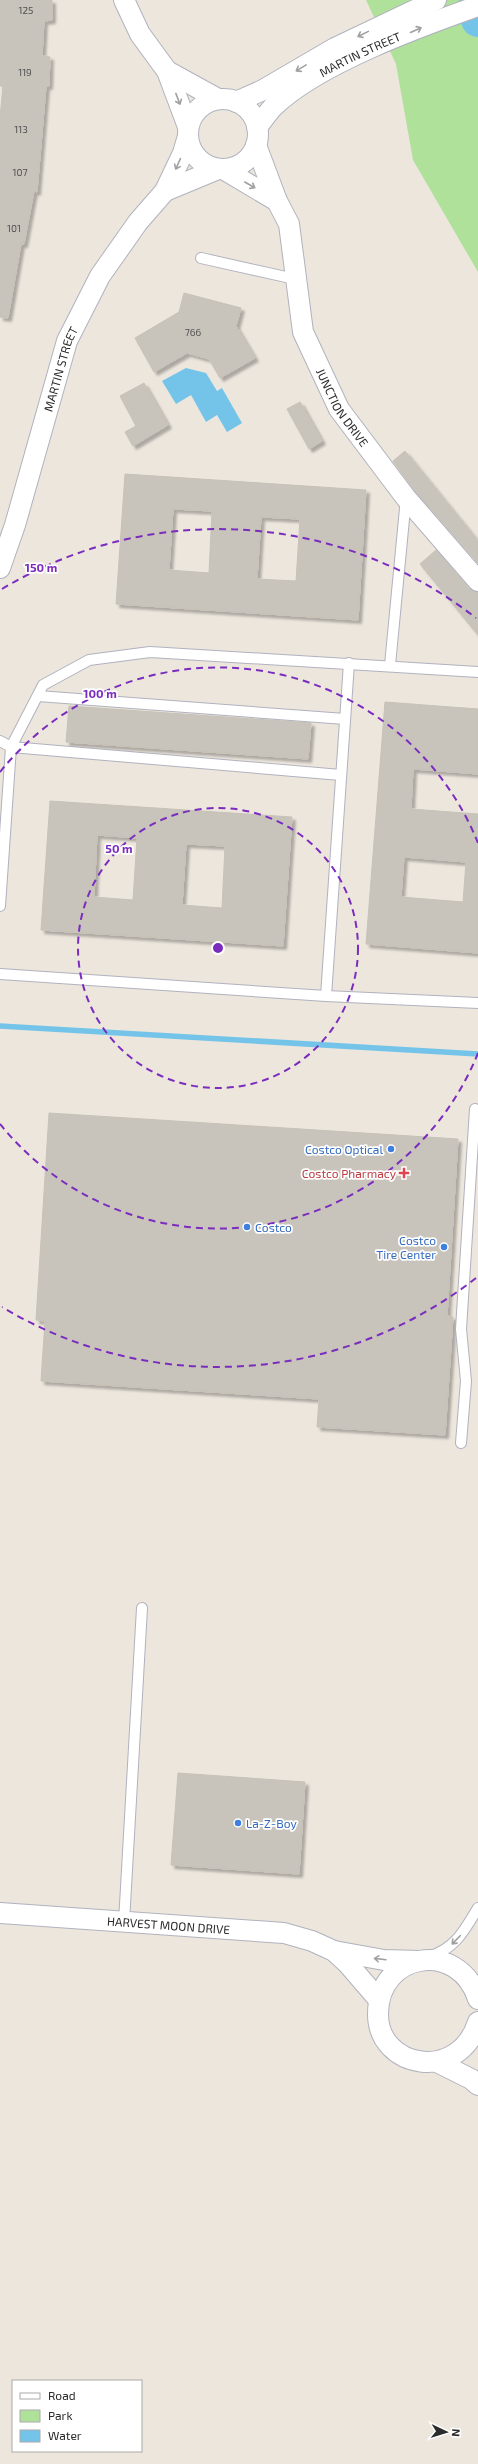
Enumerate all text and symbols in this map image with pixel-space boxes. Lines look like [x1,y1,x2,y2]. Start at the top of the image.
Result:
house number: 125 [19,4,33,16]
one-way arrow [409,26,421,33]
street label: MARTIN STREET [317,29,403,79]
one-way arrow [357,31,369,38]
one-way arrow [295,64,307,72]
house number: 119 [18,66,32,78]
one-way arrow [174,93,182,105]
house number: 113 [14,123,28,135]
one-way arrow [174,158,181,170]
house number: 107 [12,166,28,178]
one-way arrow [244,182,256,190]
house number: 101 [7,222,21,234]
street label: MARTIN STREET [40,324,80,413]
house number: 766 [185,326,202,338]
street label: JUNCTION DRIVE [314,366,372,449]
text: 150 m [25,560,57,574]
text: 100 m [83,686,117,700]
text: 50 m [105,841,133,855]
centre of rings [211,941,225,955]
place label: Costco Optical [305,1142,383,1156]
marker: Costco Optical [386,1144,396,1154]
place label: Costco Pharmacy [302,1166,397,1180]
marker: Costco Pharmacy [399,1168,409,1178]
place label: Costco [255,1220,292,1234]
marker: Costco [242,1222,252,1232]
place label: Costco Tire Center [376,1233,436,1261]
marker: Costco Tire Center [439,1242,449,1252]
place label: La-Z-Boy [246,1816,297,1830]
marker: La-Z-Boy [233,1818,243,1828]
street label: HARVEST MOON DRIVE [107,1914,231,1936]
one-way arrow [451,1935,461,1945]
one-way arrow [374,1956,387,1963]
legend [12,2380,142,2452]
text: Road [48,2388,76,2402]
text: Park [48,2408,73,2422]
north arrow [426,2412,466,2452]
text: Water [48,2428,82,2442]
text: N [450,2428,463,2437]

